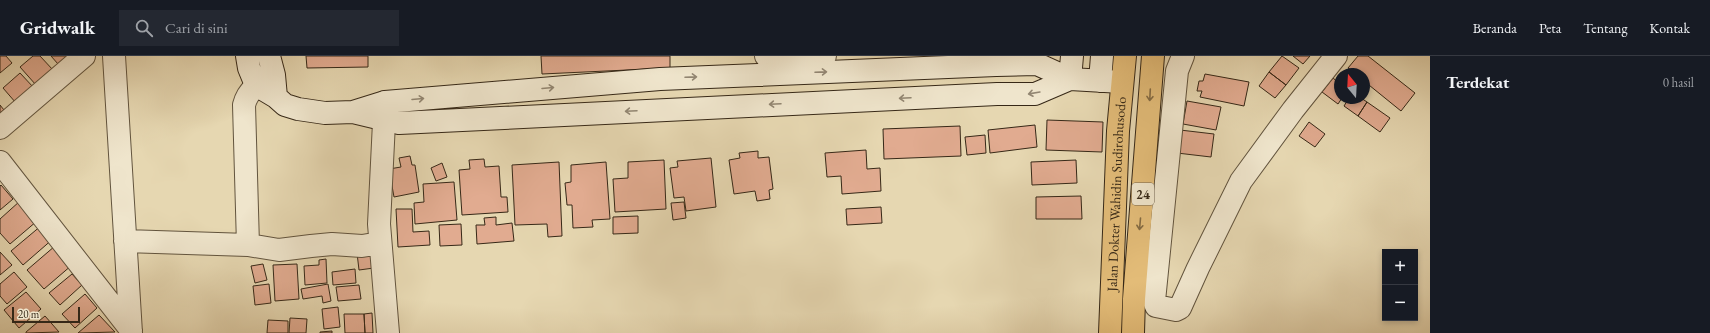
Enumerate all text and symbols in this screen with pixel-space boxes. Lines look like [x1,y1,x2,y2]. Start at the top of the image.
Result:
search box [119,10,399,46]
text: Gridwalk [20,15,95,40]
icon: search [133,17,155,39]
text: Cari di sini [165,18,228,37]
text: Beranda [1473,19,1517,37]
text: Peta [1539,19,1561,37]
text: Tentang [1583,19,1628,37]
text: Kontak [1650,19,1690,37]
one-way arrow [814,68,827,76]
north arrow [1334,68,1370,104]
text: Terdekat [1446,71,1509,93]
one-way arrow [685,74,698,81]
text: 0 hasil [1663,74,1694,91]
one-way arrow [541,84,554,92]
one-way arrow [1146,88,1153,101]
one-way arrow [1028,89,1041,97]
one-way arrow [899,94,912,102]
one-way arrow [411,95,424,103]
street label: Jalan Dokter Wahidin Sudirohusodo [1103,96,1130,293]
one-way arrow [769,101,782,108]
one-way arrow [625,107,638,115]
road number: 24 [1132,183,1154,205]
one-way arrow [1137,217,1144,230]
map controls [1382,249,1418,321]
button: + [1382,249,1418,285]
button: − [1382,285,1418,321]
scale bar [12,305,80,324]
text: 20 m [18,307,39,321]

